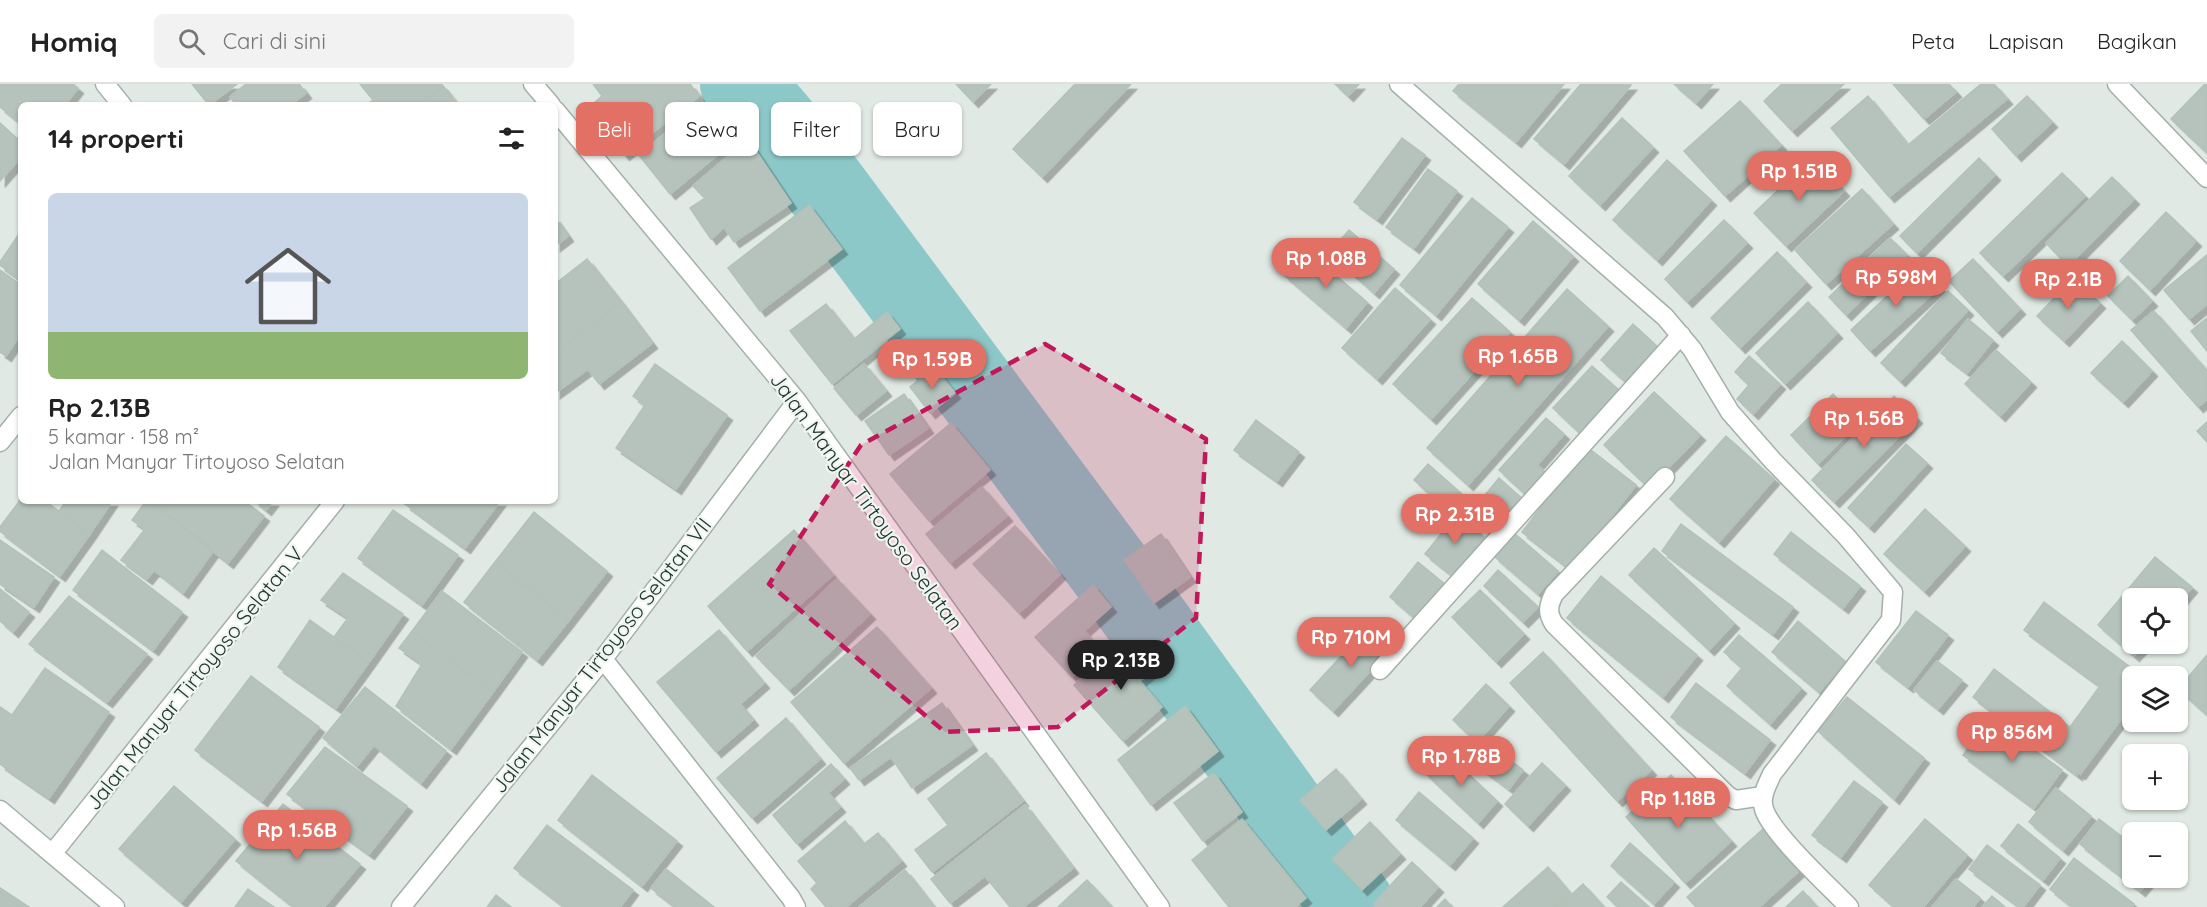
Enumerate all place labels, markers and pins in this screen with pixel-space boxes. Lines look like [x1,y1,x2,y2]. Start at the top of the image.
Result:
pin: Rp 1.51B [1737,151,1861,202]
pin: Rp 1.08B [1264,238,1388,289]
pin: Rp 598M [1841,257,1951,308]
pin: Rp 2.1B [2013,259,2123,310]
pin: Rp 1.65B [1456,336,1580,387]
pin: Rp 1.59B [870,339,994,390]
pin: Rp 1.56B [1802,398,1926,449]
pin: Rp 2.31B [1393,494,1517,545]
pin: Rp 710M [1296,617,1406,668]
pin: Rp 2.13B [1059,640,1183,691]
pin: Rp 856M [1957,712,2067,763]
pin: Rp 1.78B [1399,736,1523,787]
pin: Rp 1.18B [1616,778,1740,829]
pin: Rp 1.56B [235,810,359,861]

